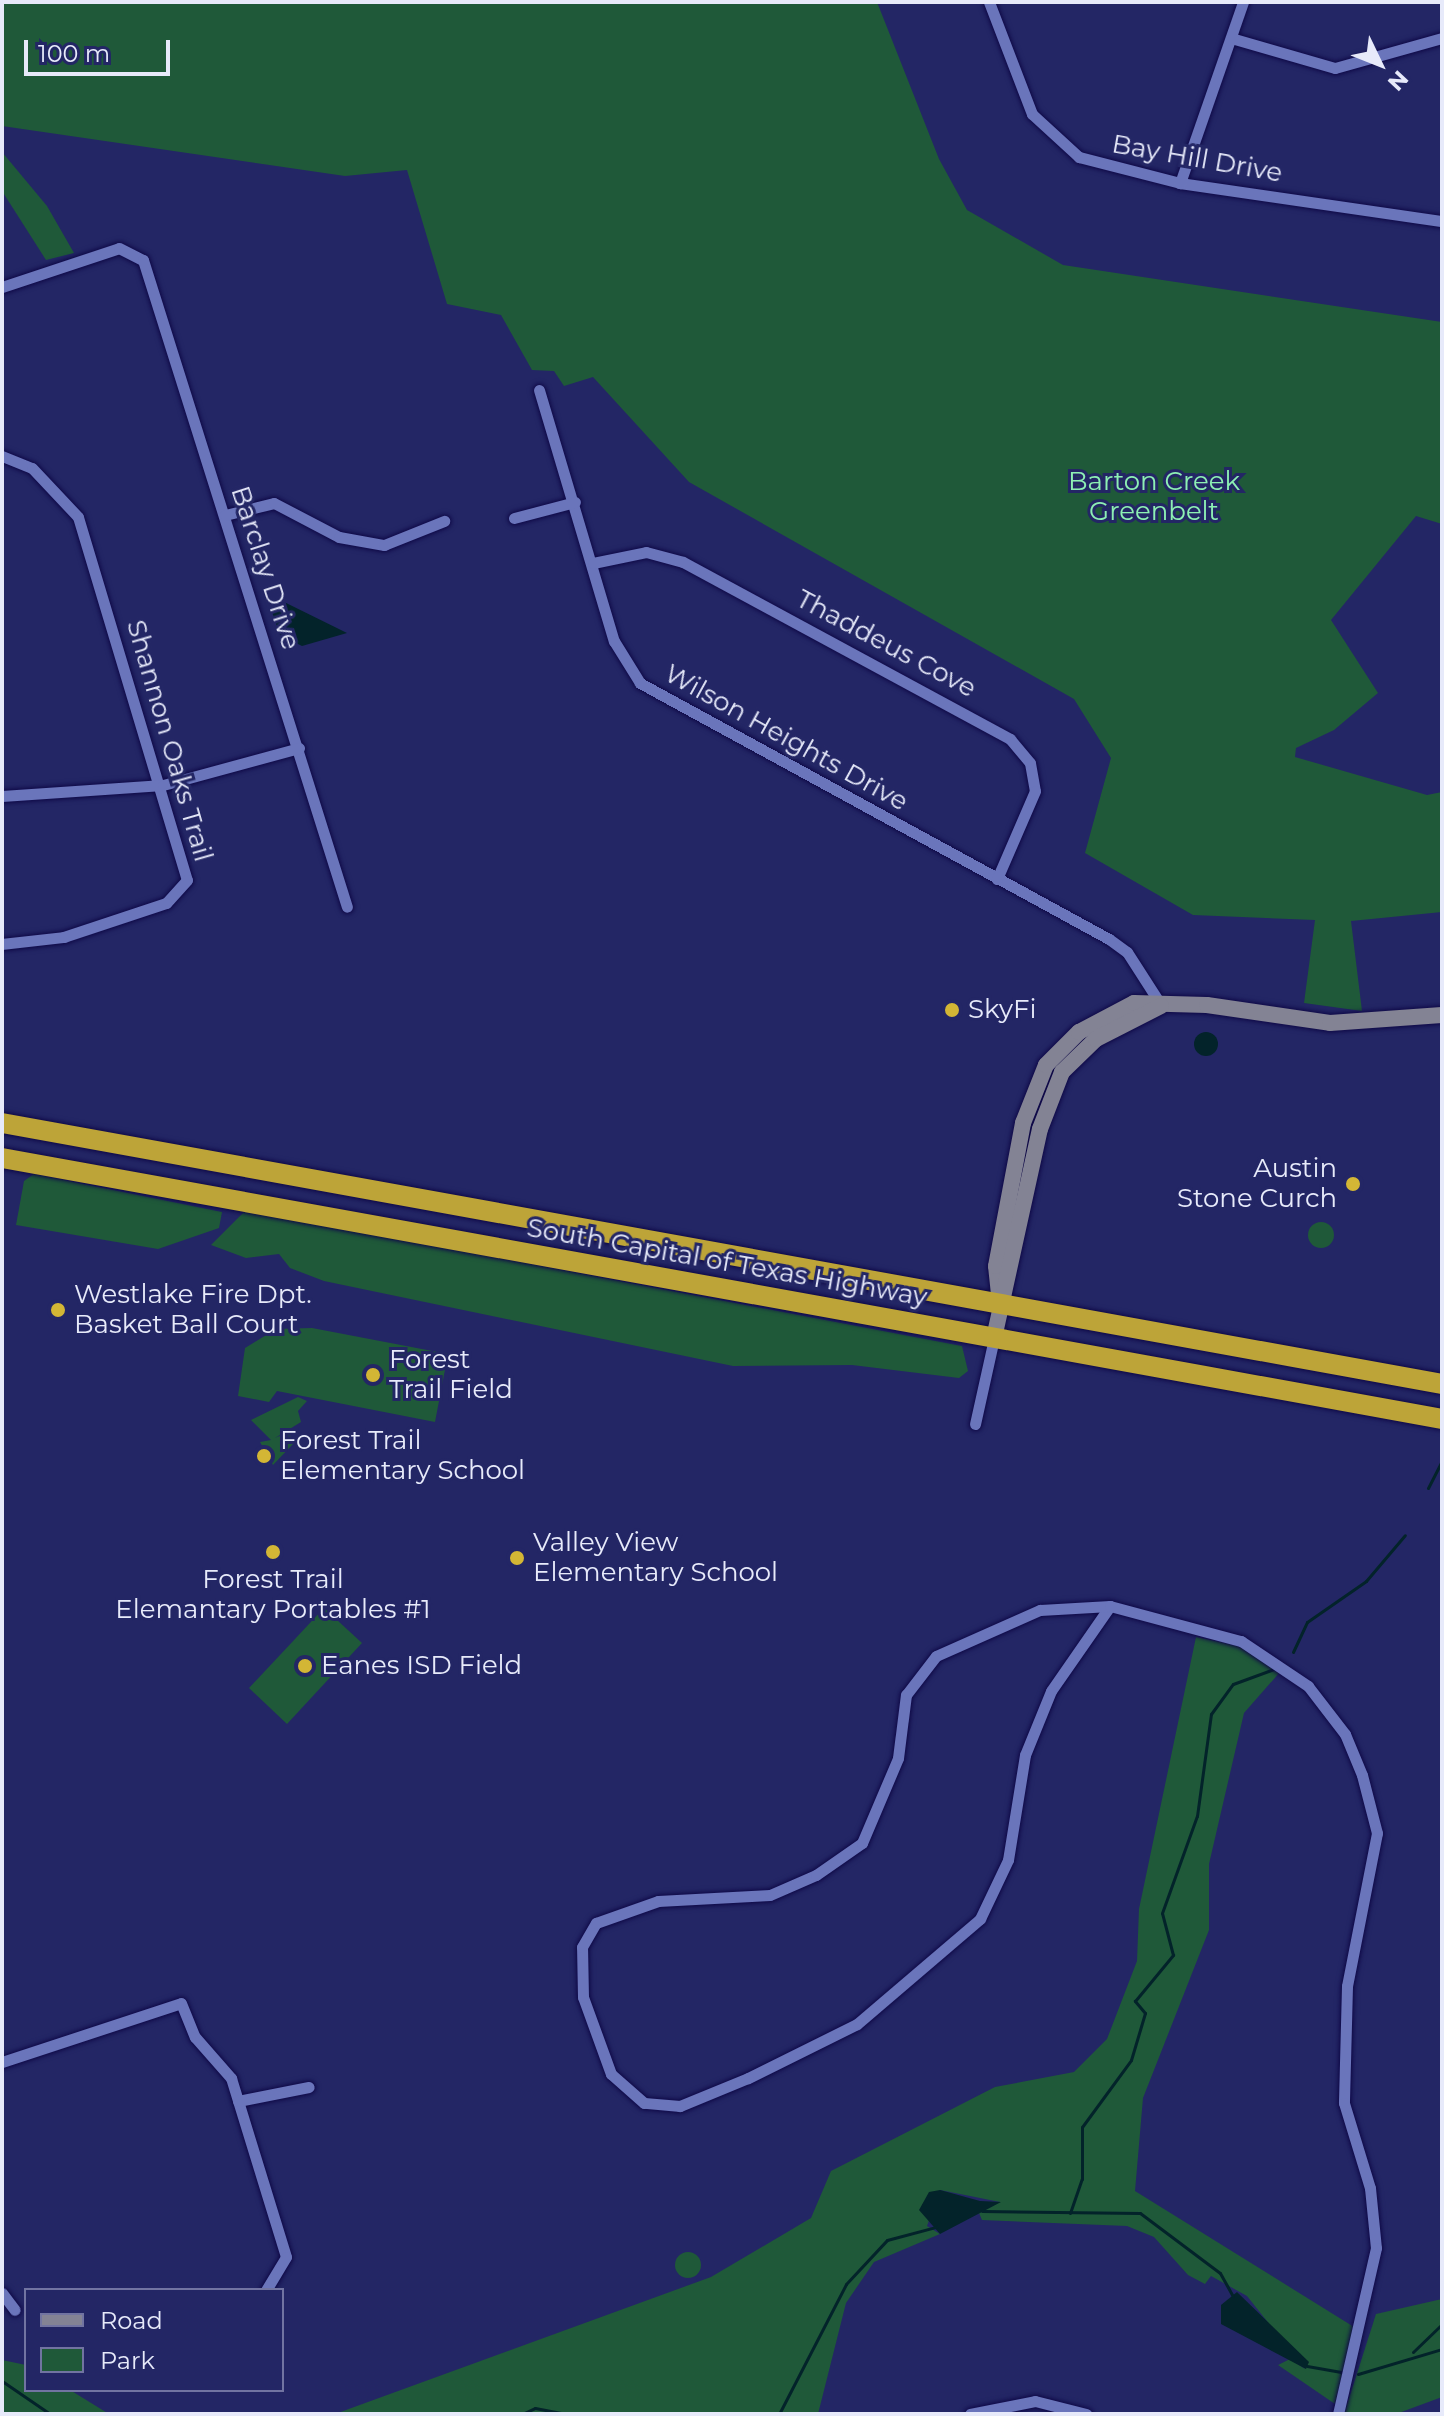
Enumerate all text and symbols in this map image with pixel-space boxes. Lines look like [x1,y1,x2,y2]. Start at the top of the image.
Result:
scale bar [28,24,174,74]
north arrow [1340,24,1420,104]
text: 100 m [38,39,110,68]
text: N [1382,65,1414,96]
street label: Bay Hill Drive [1109,129,1285,189]
park label: Barton Creek Greenbelt [1068,466,1240,528]
street label: Barclay Drive [224,482,306,654]
street label: Thaddeus Cove [791,584,981,704]
street label: Shannon Oaks Trail [120,617,218,865]
street label: Wilson Heights Drive [659,658,913,818]
place label: SkyFi [968,994,1036,1026]
marker: SkyFi [943,1001,961,1019]
place label: Austin Stone Curch [1177,1153,1337,1214]
marker: Austin Stone Curch [1344,1175,1362,1193]
street label: South Capital of Texas Highway [525,1212,929,1314]
place label: Westlake Fire Dpt. Basket Ball Court [74,1279,312,1340]
marker: Westlake Fire Dpt. Basket Ball Court [49,1301,67,1319]
place label: Forest Trail Field [389,1344,513,1406]
marker: Forest Trail Field [364,1366,382,1384]
place label: Forest Trail Elementary School [280,1425,525,1486]
marker: Forest Trail Elementary School [255,1447,273,1465]
place label: Valley View Elementary School [533,1527,778,1588]
marker: Forest Trail Elemantary Portables #1 [264,1543,282,1561]
marker: Valley View Elementary School [508,1549,526,1567]
place label: Forest Trail Elemantary Portables #1 [115,1564,431,1626]
place label: Eanes ISD Field [321,1650,522,1682]
marker: Eanes ISD Field [296,1657,314,1675]
legend [24,2288,284,2392]
text: Road [100,2306,163,2335]
text: Park [100,2346,155,2375]

